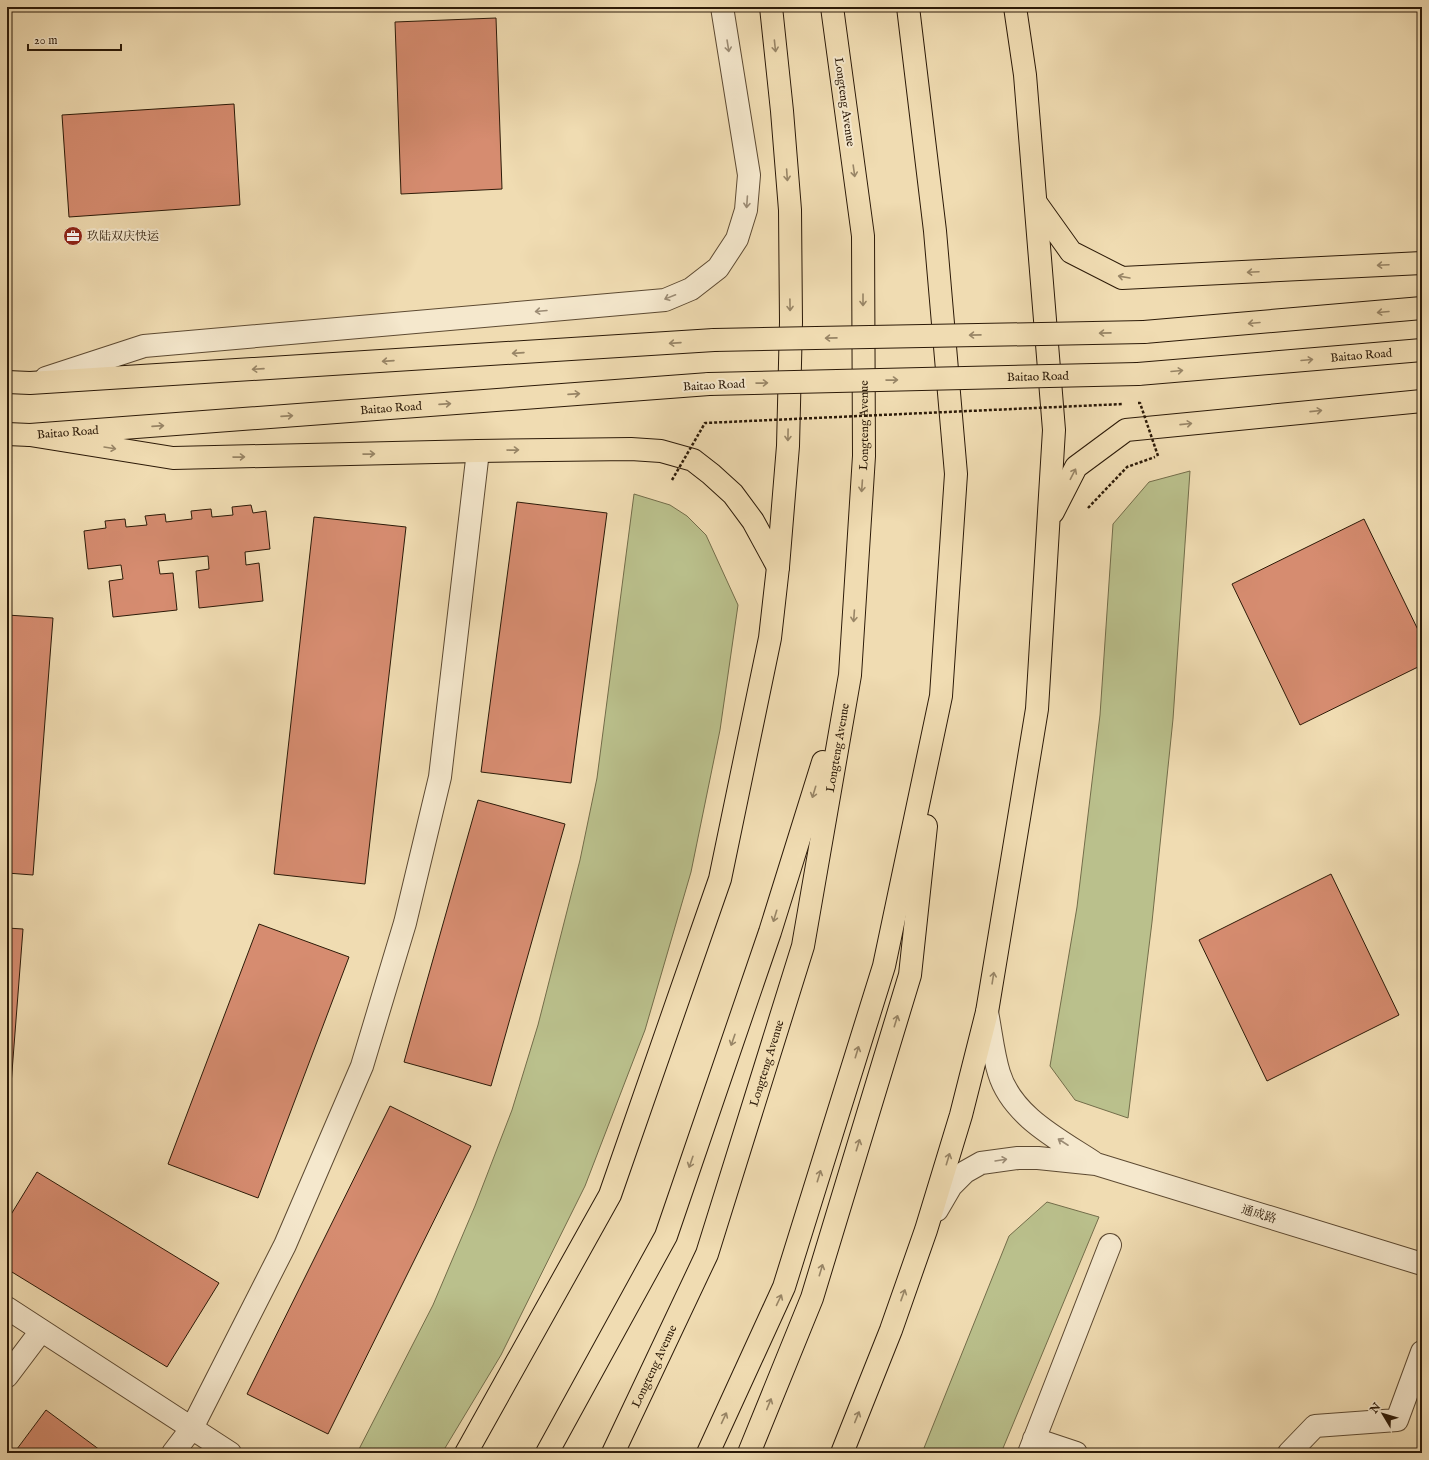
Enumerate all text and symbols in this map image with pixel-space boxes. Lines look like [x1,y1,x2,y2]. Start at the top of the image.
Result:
scale bar [28,26,121,52]
text: 20 m [34,33,57,48]
one-way arrow [724,39,732,52]
one-way arrow [772,39,779,52]
street label: Longteng Avenue [831,57,858,148]
one-way arrow [850,164,858,177]
one-way arrow [784,168,791,181]
one-way arrow [743,195,750,208]
office icon: 玖陆双庆快运 [62,225,84,247]
place label: 玖陆双庆快运 [87,229,159,244]
one-way arrow [1377,262,1390,269]
one-way arrow [1247,268,1260,275]
one-way arrow [1117,272,1130,280]
one-way arrow [859,293,867,306]
one-way arrow [665,294,677,302]
one-way arrow [787,298,794,311]
one-way arrow [535,307,548,315]
one-way arrow [1377,308,1390,315]
one-way arrow [1248,319,1261,326]
one-way arrow [1099,329,1112,337]
one-way arrow [969,331,982,339]
one-way arrow [825,334,838,342]
one-way arrow [669,339,682,346]
street label: Baitao Road [1330,346,1393,366]
one-way arrow [512,349,525,356]
one-way arrow [1300,356,1313,363]
one-way arrow [382,357,395,364]
one-way arrow [252,365,265,373]
one-way arrow [1170,367,1183,374]
street label: Baitao Road [1007,369,1070,385]
street label: Baitao Road [683,376,746,395]
one-way arrow [885,376,898,383]
one-way arrow [755,379,768,386]
street label: Longteng Avenue [856,380,872,471]
one-way arrow [567,391,580,398]
street label: Baitao Road [360,399,423,418]
one-way arrow [438,400,451,407]
one-way arrow [1309,407,1322,415]
one-way arrow [280,412,293,419]
one-way arrow [1179,420,1192,428]
one-way arrow [151,422,164,429]
street label: Baitao Road [36,423,100,442]
one-way arrow [784,428,792,441]
one-way arrow [103,444,116,452]
one-way arrow [506,446,519,454]
one-way arrow [362,450,375,457]
one-way arrow [232,453,245,460]
one-way arrow [1070,468,1077,480]
one-way arrow [859,479,866,492]
one-way arrow [850,609,857,622]
street label: Longteng Avenue [823,702,853,793]
one-way arrow [810,786,817,799]
one-way arrow [771,910,778,923]
one-way arrow [989,972,997,985]
one-way arrow [893,1014,900,1027]
street label: Longteng Avenue [746,1018,788,1108]
one-way arrow [729,1033,737,1045]
one-way arrow [854,1046,861,1059]
one-way arrow [1057,1138,1069,1146]
one-way arrow [855,1139,862,1152]
one-way arrow [945,1152,952,1165]
one-way arrow [687,1156,694,1169]
one-way arrow [994,1156,1007,1164]
one-way arrow [816,1170,823,1183]
street label: 通成路 [1239,1202,1278,1227]
one-way arrow [818,1263,825,1276]
one-way arrow [900,1290,908,1302]
one-way arrow [776,1294,783,1306]
street label: Longteng Avenue [628,1322,681,1410]
north arrow [1363,1394,1403,1434]
one-way arrow [766,1398,773,1410]
text: N [1367,1400,1385,1417]
one-way arrow [853,1411,861,1423]
one-way arrow [721,1412,728,1424]

